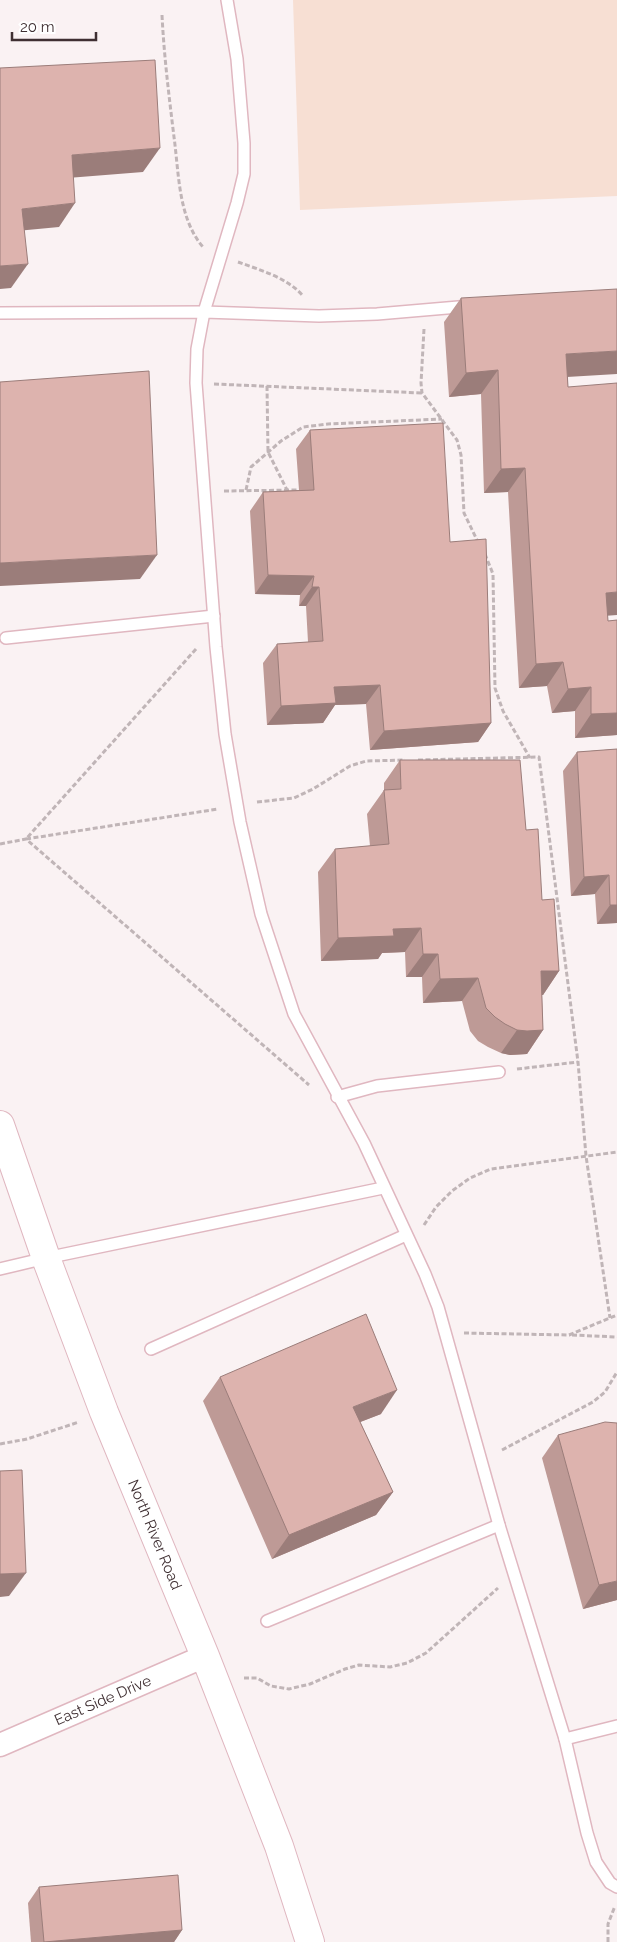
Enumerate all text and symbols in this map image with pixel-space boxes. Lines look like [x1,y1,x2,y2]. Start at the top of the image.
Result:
scale bar [12,10,96,42]
text: 20 m [20,18,55,36]
street label: North River Road [124,1477,186,1592]
street label: East Side Drive [52,1671,154,1729]

